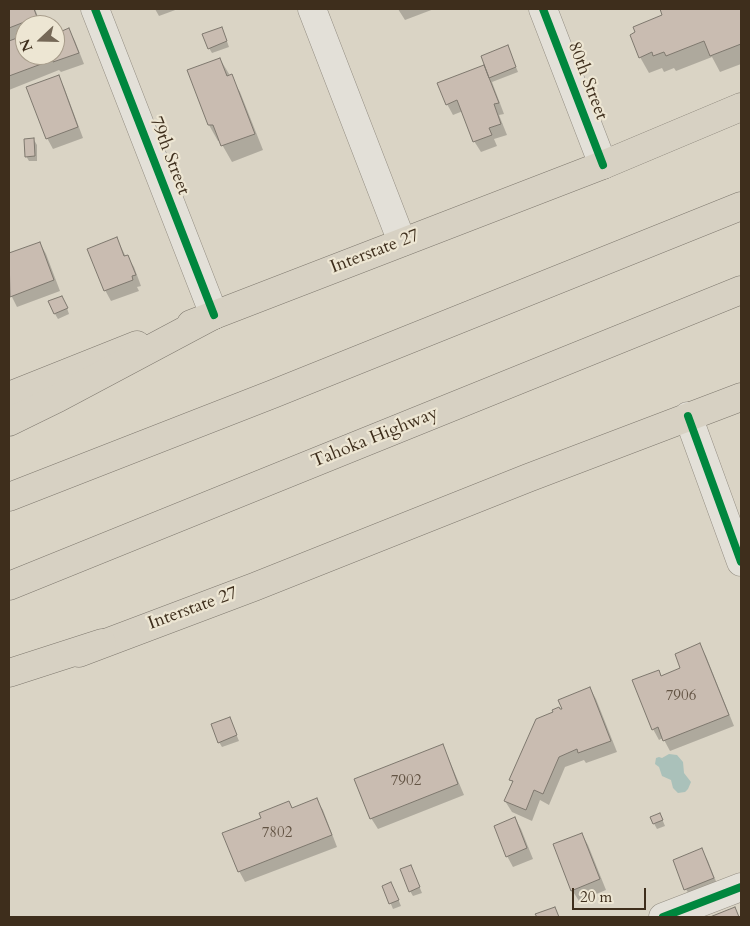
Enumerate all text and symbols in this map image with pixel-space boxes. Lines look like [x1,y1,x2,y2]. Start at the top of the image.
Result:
north arrow [15,15,65,65]
text: N [15,36,38,54]
street label: 80th Street [562,39,612,123]
street label: 79th Street [144,114,194,198]
street label: Interstate 27 [328,225,422,279]
street label: Tahoka Highway [309,403,441,473]
street label: Interstate 27 [145,583,241,635]
house number: 7906 [666,688,696,706]
house number: 7902 [391,773,421,791]
house number: 7802 [262,825,292,843]
scale bar [575,878,649,910]
text: 20 m [580,887,612,907]

